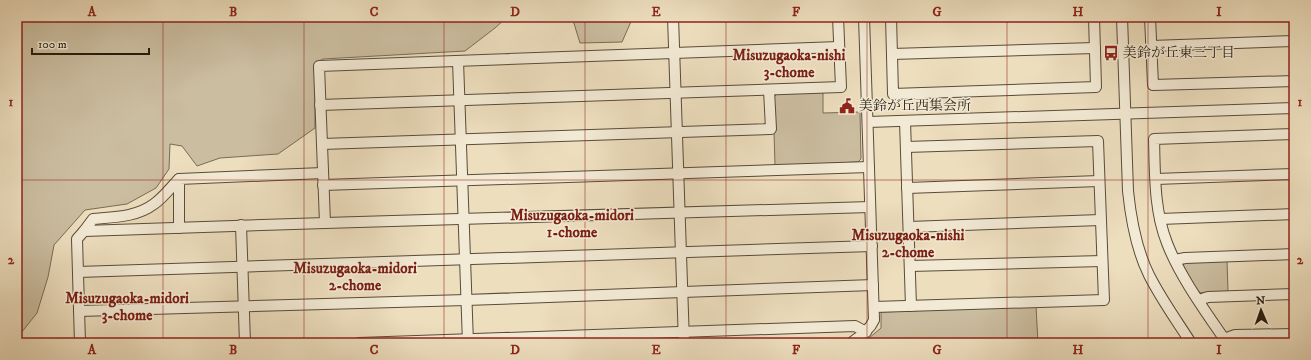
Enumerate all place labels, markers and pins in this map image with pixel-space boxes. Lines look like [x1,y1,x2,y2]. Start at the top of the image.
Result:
bus stop icon: 美鈴が丘東三丁目 [1102,44,1120,62]
place label: 美鈴が丘東三丁目 [1123,44,1235,62]
public building icon: 美鈴が丘西集会所 [838,97,856,115]
place label: 美鈴が丘西集会所 [859,97,971,115]

